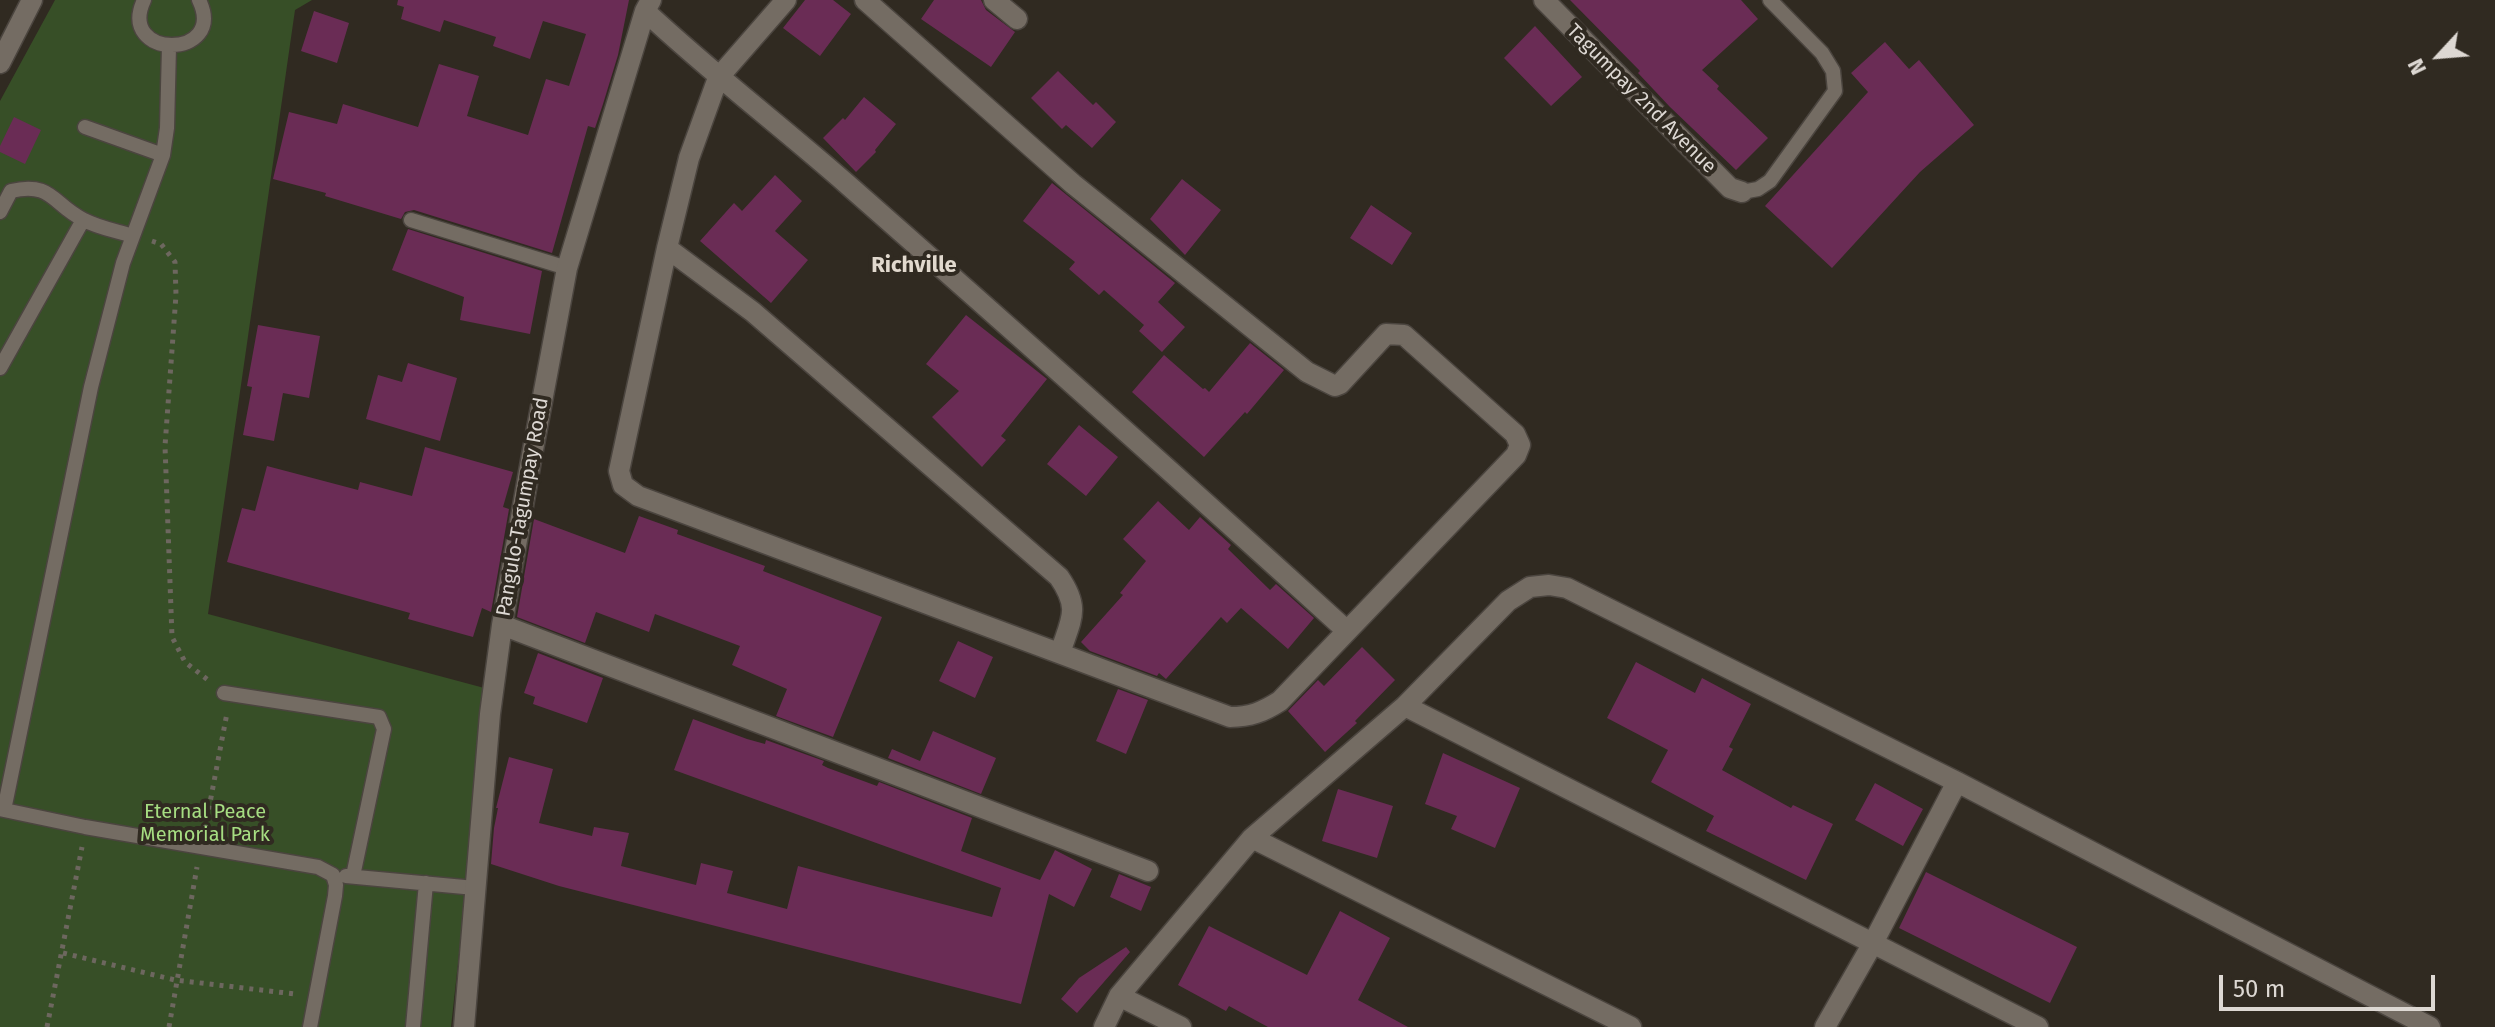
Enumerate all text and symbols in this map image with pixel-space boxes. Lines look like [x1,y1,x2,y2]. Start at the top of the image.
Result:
north arrow [2399,16,2479,96]
street label: Tagumpay 2nd Avenue [1561,19,1721,179]
text: N [2402,54,2432,79]
district label: Richville [871,253,957,279]
street label: Pangulo-Tagumpay Road [492,396,554,618]
park label: Eternal Peace Memorial Park [140,800,270,847]
scale bar [2223,959,2439,1009]
text: 50 m [2233,975,2285,1003]

